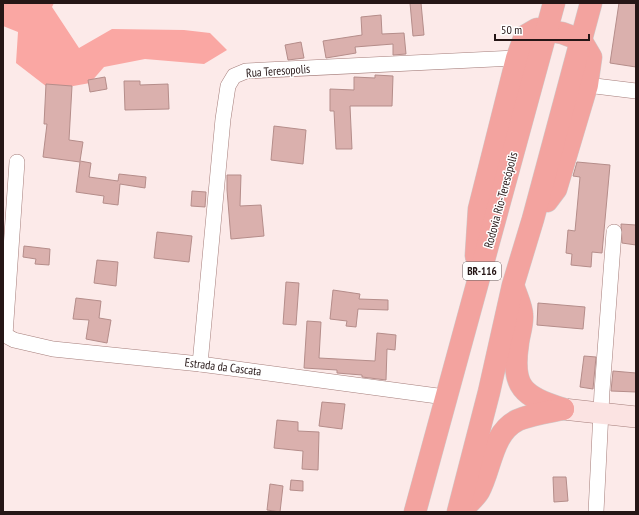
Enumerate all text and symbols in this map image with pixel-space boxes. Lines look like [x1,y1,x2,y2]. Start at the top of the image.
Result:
scale bar [495,16,589,42]
text: 50 m [501,22,522,37]
street label: Rua Teresopolis [245,61,311,80]
street label: Rodovia Rio-Teresópolis [481,150,521,249]
road number: BR-116 [463,262,501,280]
street label: Estrada da Cascata [184,354,262,379]

